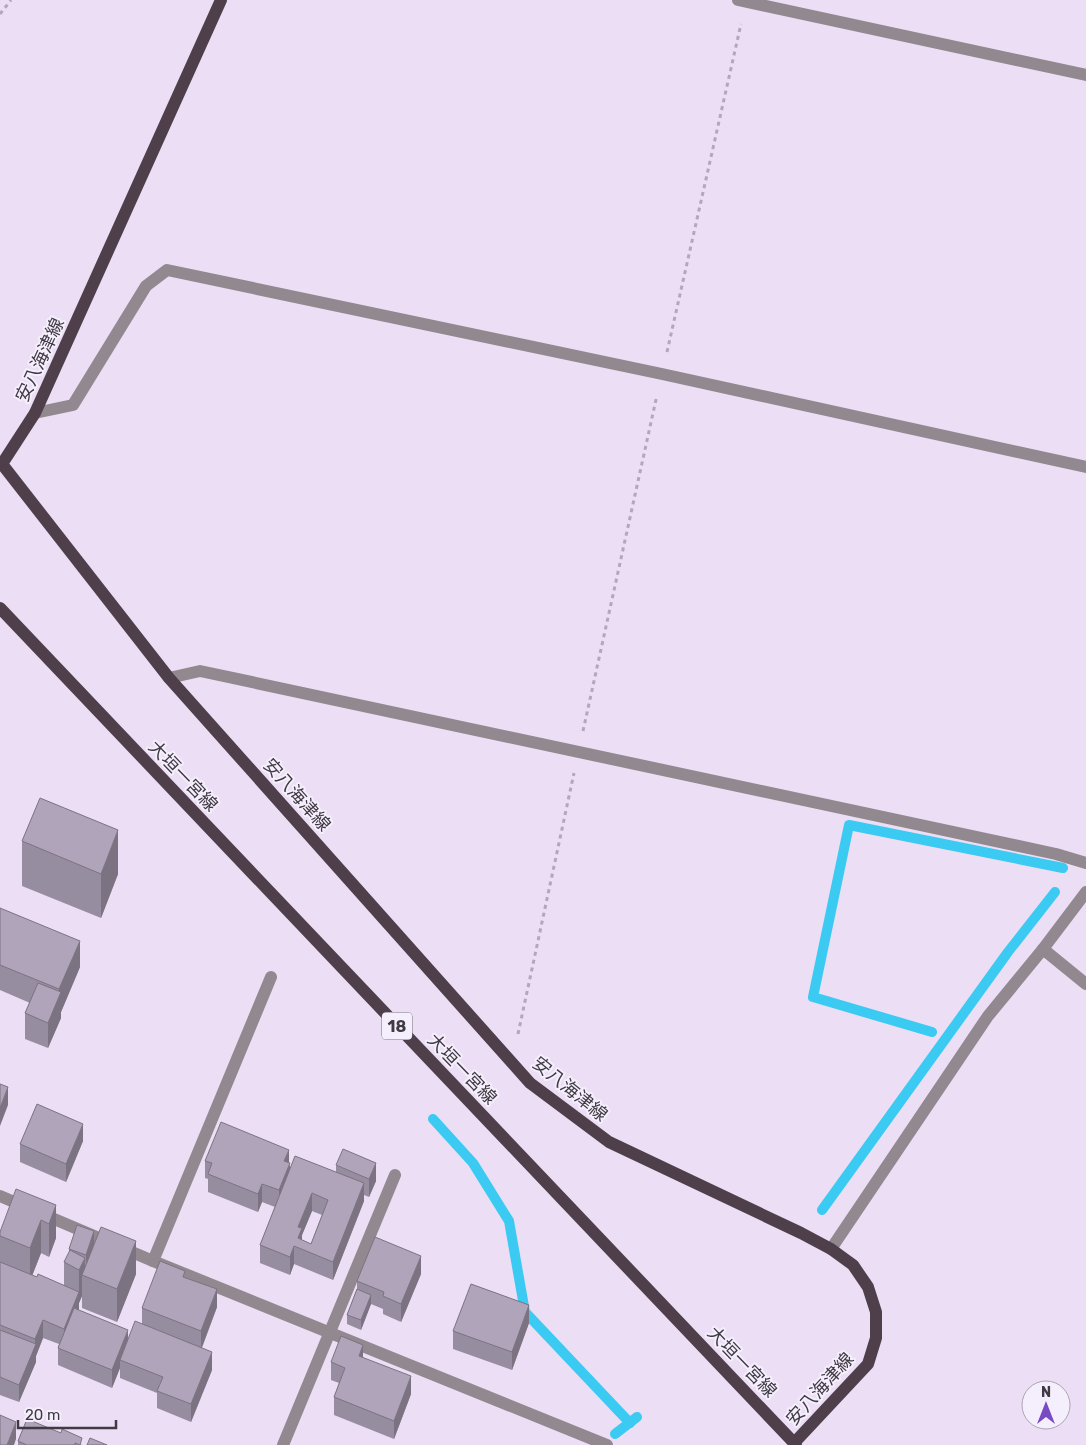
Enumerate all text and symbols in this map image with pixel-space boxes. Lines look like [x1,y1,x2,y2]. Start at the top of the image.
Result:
street label: 安八海津線 [11,315,69,405]
street label: 大垣一宮線 [144,736,222,816]
street label: 安八海津線 [259,754,335,836]
road number: 18 [382,1012,412,1040]
street label: 大垣一宮線 [423,1029,501,1109]
street label: 安八海津線 [528,1052,612,1126]
street label: 大垣一宮線 [703,1322,781,1402]
street label: 安八海津線 [782,1348,858,1430]
north arrow [1021,1380,1071,1430]
text: N [1041,1384,1051,1401]
scale bar [18,1398,115,1430]
text: 20 m [25,1406,60,1424]

